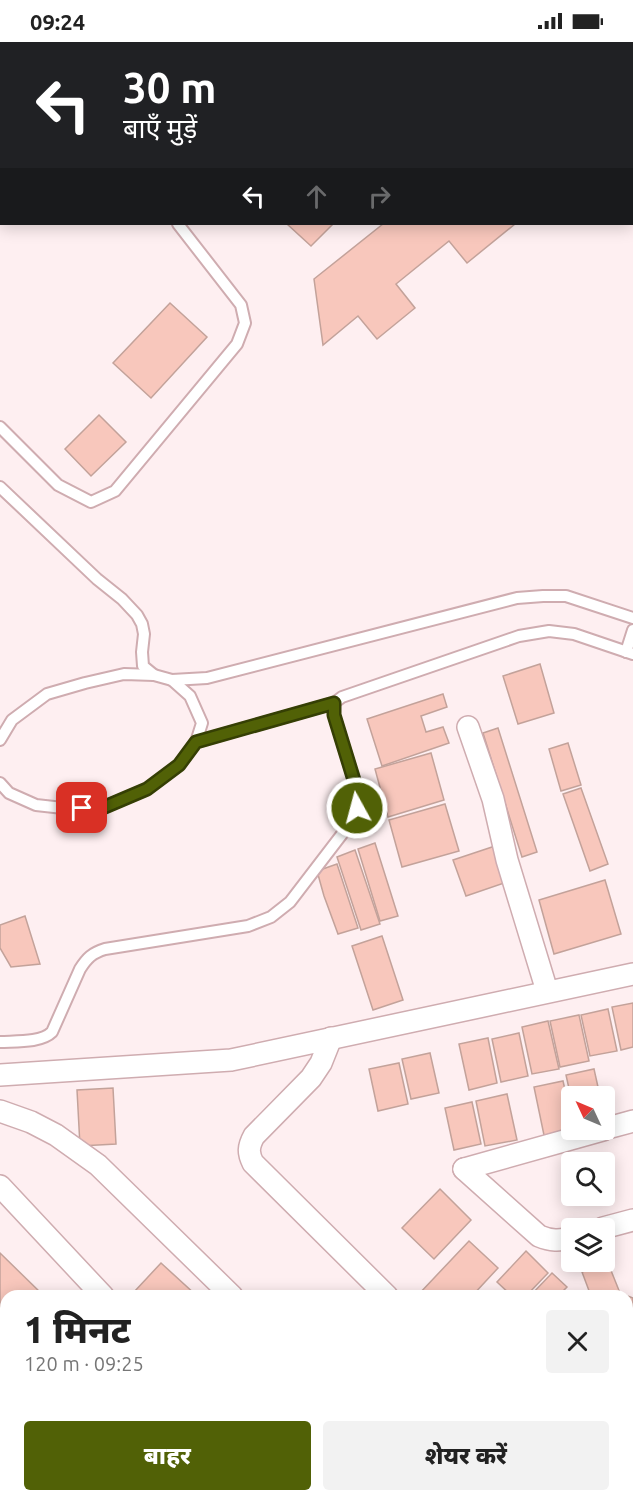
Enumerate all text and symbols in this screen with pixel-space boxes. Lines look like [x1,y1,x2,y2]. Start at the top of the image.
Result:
text: 09:24 [30,9,85,34]
text: 30 m [123,64,217,111]
icon: left [24,66,102,144]
text: बाएँ मुड़ें [123,113,197,143]
icon: left [237,180,270,213]
icon: ahead [300,180,333,213]
icon: right [363,180,396,213]
position arrow [325,776,389,840]
pin [56,782,107,833]
icon: arrive [65,791,98,824]
north arrow [561,1086,615,1140]
map controls [561,1086,615,1272]
button: search [561,1152,615,1206]
button: layers [561,1218,615,1272]
text: 1 मिनट [24,1309,130,1350]
button: close [546,1310,609,1373]
text: 120 m · 09:25 [24,1352,144,1375]
button: बाहर [24,1421,311,1490]
button: शेयर करें [323,1421,609,1490]

